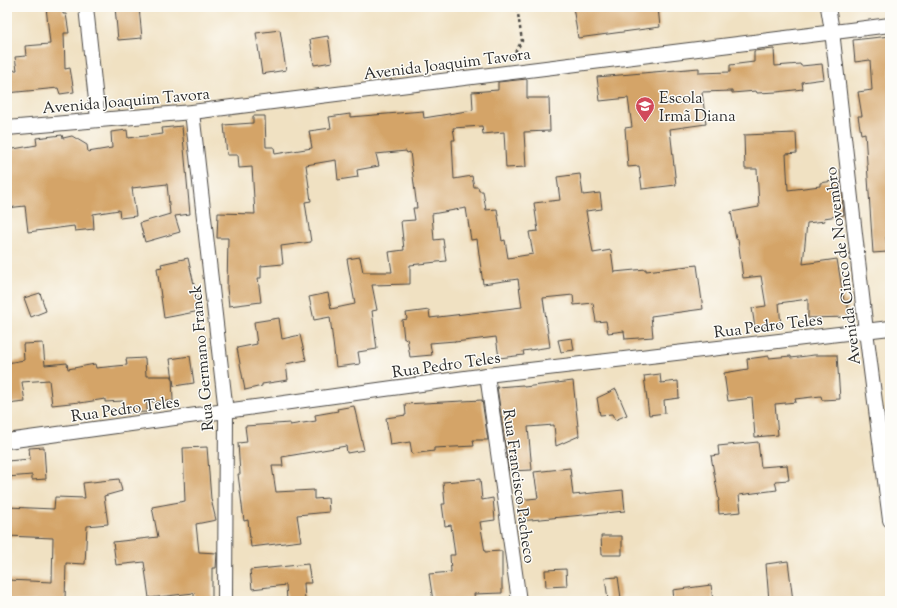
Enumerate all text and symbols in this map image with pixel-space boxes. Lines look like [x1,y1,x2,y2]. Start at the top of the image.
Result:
street label: Avenida Joaquim Tavora [363,44,533,87]
street label: Avenida Joaquim Tavora [42,84,212,121]
place label: Escola Irmã Diana [659,88,736,129]
school or university icon: Escola Irmã Diana [634,95,656,123]
street label: Avenida Cinco de Novembro [821,165,868,366]
street label: Rua Germano Franck [186,283,221,432]
street label: Rua Pedro Teles [713,309,824,346]
street label: Rua Pedro Teles [391,347,502,385]
street label: Rua Pedro Teles [70,391,181,429]
street label: Rua Francisco Pacheco [495,408,540,565]

